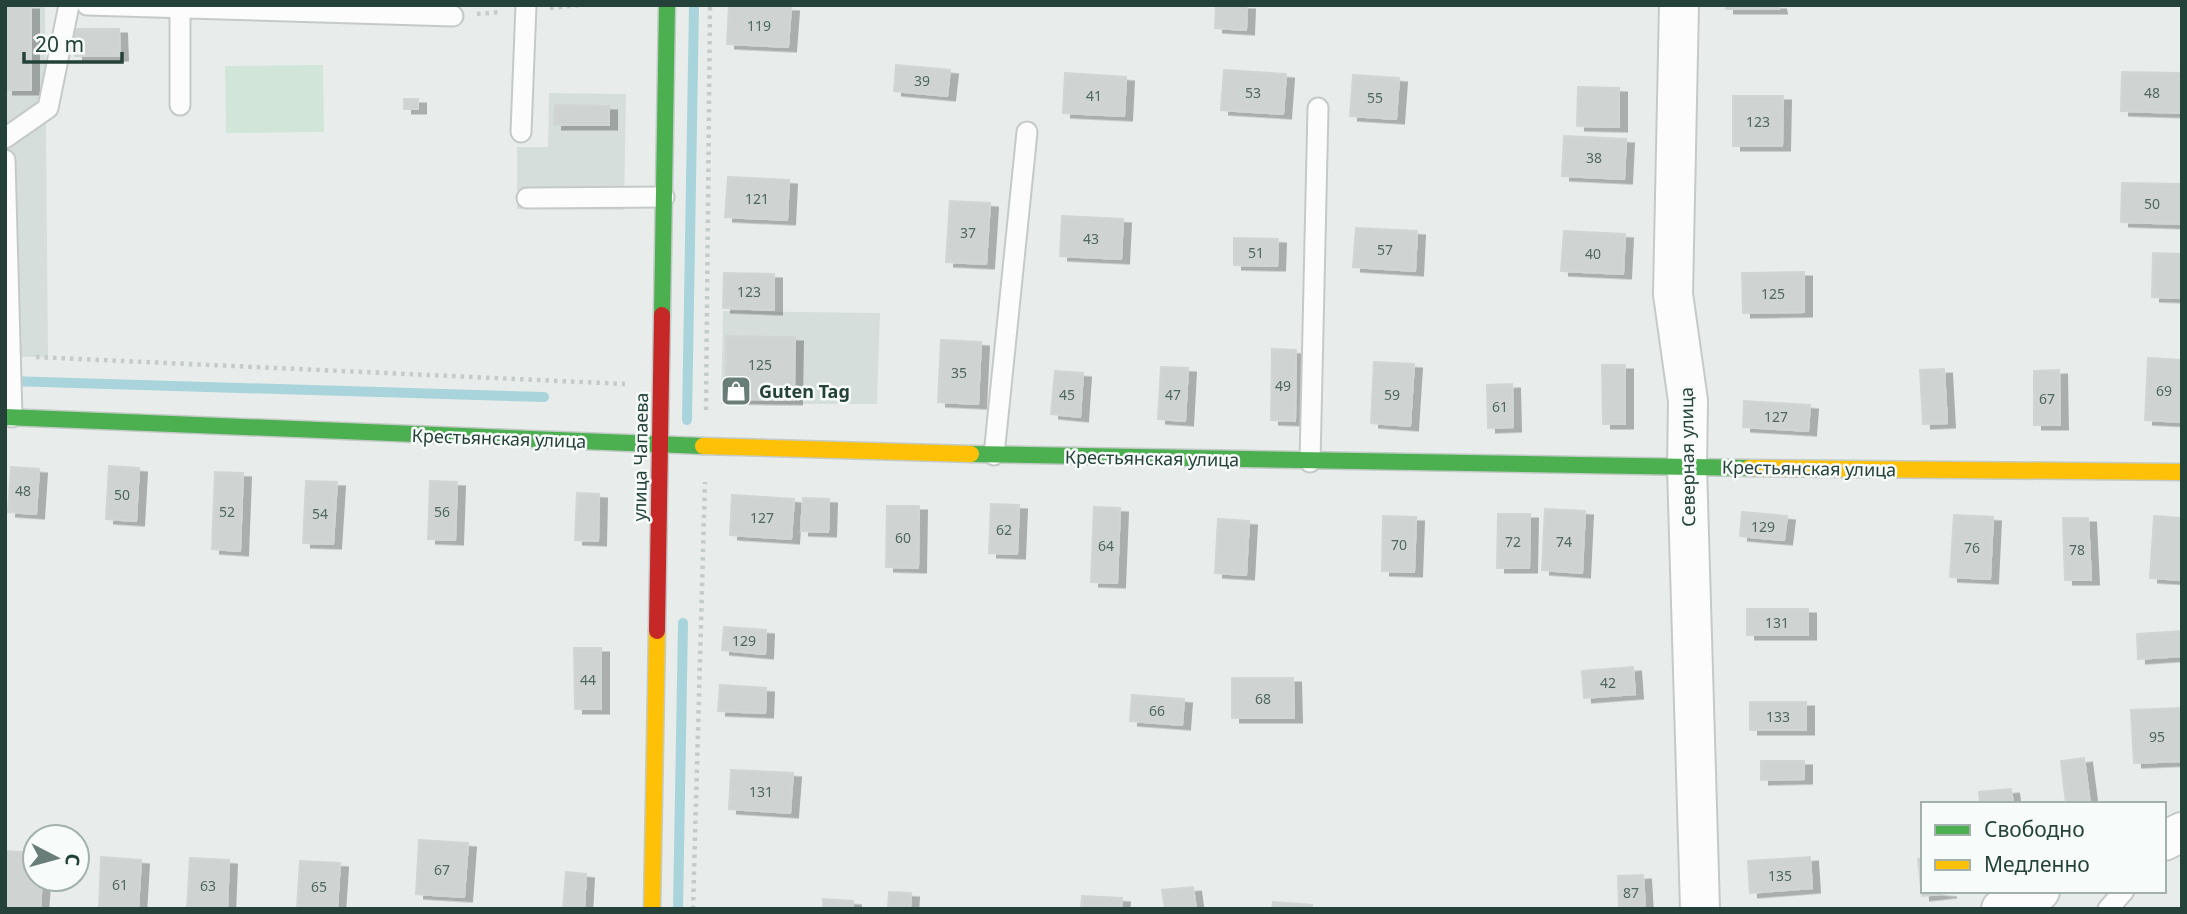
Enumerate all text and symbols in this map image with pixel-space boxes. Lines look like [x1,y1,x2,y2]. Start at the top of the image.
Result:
house number: 119 [747,16,771,35]
scale bar [24,21,122,65]
text: 20 m [35,30,84,58]
house number: 39 [914,71,930,90]
house number: 53 [1245,83,1261,102]
house number: 48 [2144,83,2160,102]
house number: 41 [1086,86,1102,105]
house number: 55 [1367,88,1383,107]
house number: 123 [1746,112,1770,131]
house number: 38 [1586,148,1602,167]
house number: 121 [745,189,769,208]
house number: 50 [2144,194,2160,213]
house number: 37 [960,223,976,242]
house number: 43 [1083,229,1099,248]
house number: 57 [1377,240,1393,259]
house number: 51 [1248,243,1264,262]
house number: 40 [1585,244,1601,263]
house number: 123 [737,282,761,301]
house number: 125 [1761,284,1785,303]
house number: 125 [748,355,772,374]
house number: 35 [951,363,967,382]
shop icon: Guten Tag [719,374,753,408]
house number: 49 [1275,376,1291,395]
place label: Guten Tag [759,379,850,403]
house number: 69 [2156,381,2172,400]
house number: 45 [1059,385,1075,404]
house number: 47 [1165,385,1181,404]
house number: 59 [1384,385,1400,404]
street label: Северная улица [1674,387,1700,527]
house number: 67 [2039,389,2055,408]
street label: улица Чапаева [627,392,653,522]
house number: 61 [1492,397,1508,416]
house number: 127 [1764,407,1788,426]
street label: Крестьянская улица [411,423,587,453]
street label: Крестьянская улица [1065,444,1239,472]
street label: Крестьянская улица [1722,454,1896,482]
house number: 48 [15,481,31,500]
house number: 50 [114,485,130,504]
house number: 52 [219,502,235,521]
house number: 56 [434,502,450,521]
house number: 54 [312,504,328,523]
house number: 127 [750,508,774,527]
house number: 129 [1751,517,1775,536]
house number: 62 [996,520,1012,539]
house number: 60 [895,528,911,547]
house number: 72 [1505,532,1521,551]
house number: 74 [1556,532,1572,551]
house number: 70 [1391,535,1407,554]
house number: 64 [1098,536,1114,555]
house number: 76 [1964,538,1980,557]
house number: 78 [2069,540,2085,559]
house number: 131 [1765,613,1789,632]
house number: 129 [732,631,756,650]
house number: 44 [580,670,596,689]
house number: 42 [1600,673,1616,692]
house number: 68 [1255,689,1271,708]
house number: 66 [1149,701,1165,720]
house number: 133 [1766,707,1790,726]
house number: 95 [2149,727,2165,746]
house number: 131 [749,782,773,801]
legend [1921,802,2166,893]
text: Свободно [1984,815,2085,843]
north arrow [21,823,91,893]
text: Медленно [1984,850,2090,878]
text: С [59,852,86,867]
house number: 67 [434,860,450,879]
house number: 135 [1768,866,1792,885]
house number: 61 [112,875,128,894]
house number: 63 [200,876,216,895]
house number: 65 [311,877,327,896]
house number: 87 [1623,883,1639,902]

